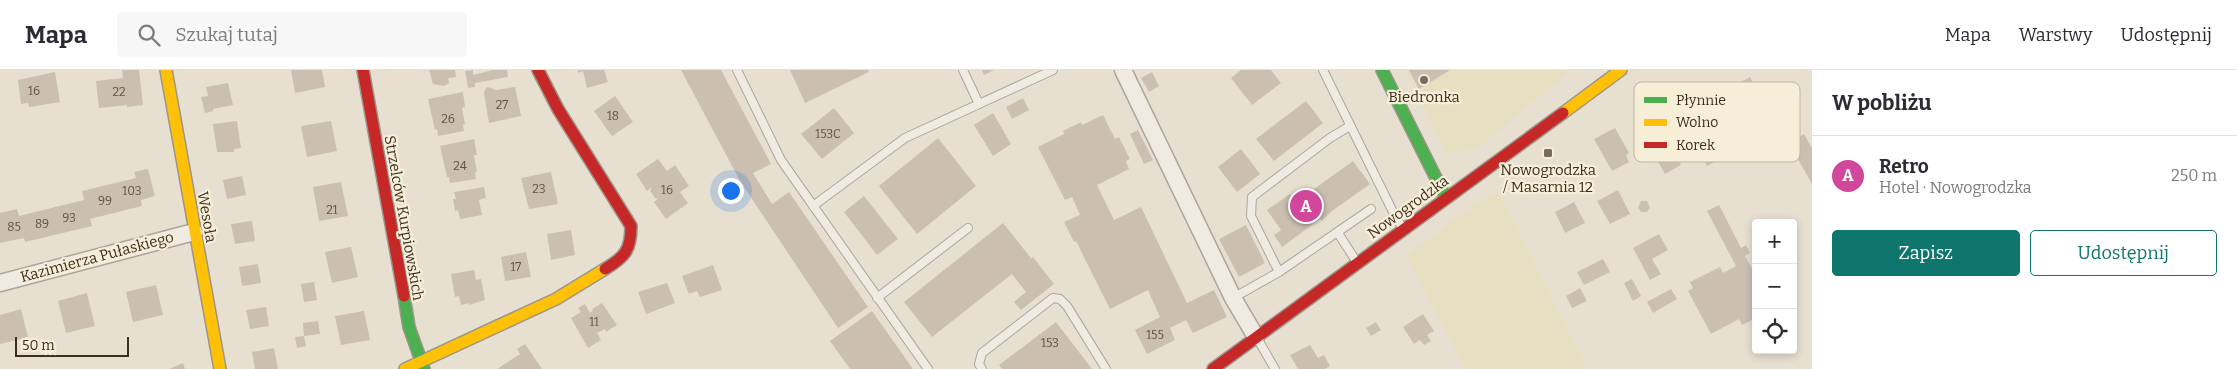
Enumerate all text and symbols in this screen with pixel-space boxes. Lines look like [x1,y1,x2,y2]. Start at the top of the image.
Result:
search box [117,12,467,57]
text: Mapa [25,21,87,49]
icon: search [135,21,163,49]
text: Szukaj tutaj [175,23,278,46]
text: Mapa [1945,24,1991,46]
text: Warstwy [2019,24,2093,46]
text: Udostępnij [2121,24,2212,46]
marker: Biedronka [1418,74,1430,86]
legend [1634,82,1800,162]
house number: 16 [28,84,40,98]
house number: 22 [112,85,126,99]
place label: Biedronka [1388,88,1460,106]
text: W pobliżu [1832,90,1932,116]
text: Płynnie [1676,92,1726,109]
house number: 27 [496,98,508,112]
house number: 18 [607,109,619,123]
house number: 26 [441,112,455,126]
text: Wolno [1676,114,1718,131]
house number: 153C [815,127,841,141]
street label: Strzelców Kurpiowskich [381,134,428,303]
text: Korek [1676,137,1715,154]
marker: Nowogrodzka / Masarnia 12 [1542,147,1554,159]
text: Retro [1879,155,1929,178]
house number: 24 [453,159,467,173]
place label: Nowogrodzka / Masarnia 12 [1500,161,1596,196]
text: A [1842,166,1854,185]
text: 250 m [2171,166,2217,185]
street label: Nowogrodzka [1364,172,1452,242]
your location [718,178,744,204]
text: Hotel · Nowogrodzka [1879,178,2032,197]
house number: 23 [532,182,546,196]
house number: 16 [661,183,673,197]
house number: 103 [122,184,142,198]
pin: A [1290,187,1322,225]
street label: Wesoła [194,190,220,244]
house number: 99 [98,194,112,208]
house number: 21 [326,203,338,217]
house number: 93 [62,211,76,225]
house number: 89 [35,217,49,231]
map controls [1752,219,1797,354]
button: + [1752,219,1797,264]
house number: 85 [7,220,21,234]
street label: Kazimierza Pułaskiego [18,228,176,286]
button: Zapisz [1832,230,2020,276]
button: Udostępnij [2030,230,2217,276]
house number: 17 [511,260,521,274]
button: − [1752,264,1797,309]
button: locate [1752,309,1797,354]
house number: 11 [589,315,599,329]
house number: 155 [1146,328,1164,342]
scale bar [15,334,129,357]
house number: 153 [1041,336,1059,350]
text: 50 m [22,337,55,354]

